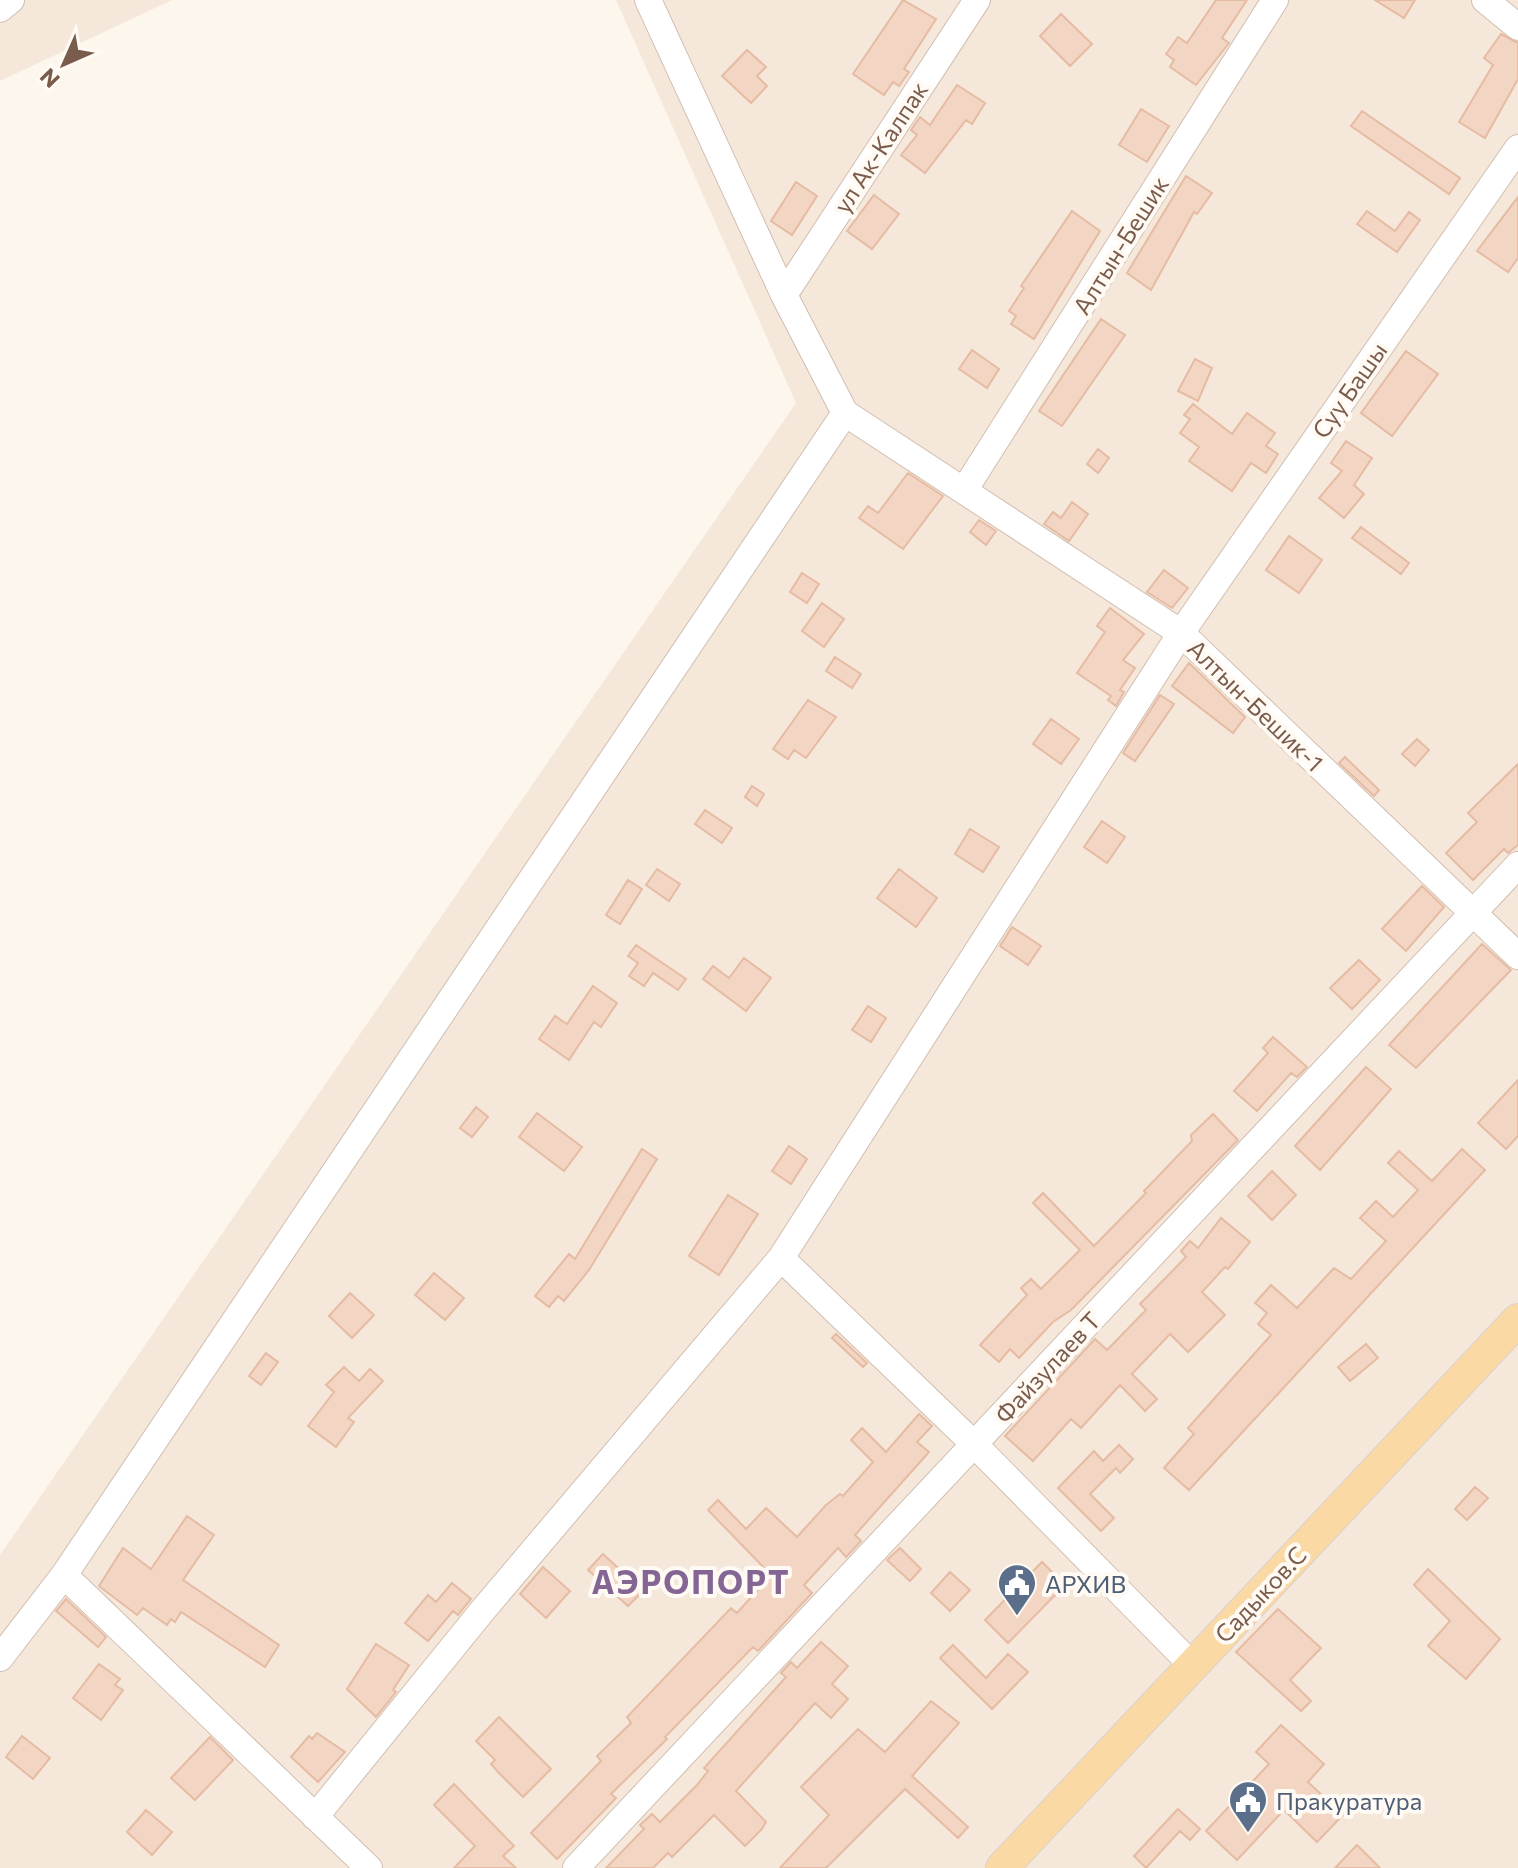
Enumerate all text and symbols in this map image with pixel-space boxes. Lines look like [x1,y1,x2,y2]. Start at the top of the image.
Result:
north arrow [24,24,104,104]
text: N [34,63,65,94]
street label: ул Ак-Калпак [827,76,933,218]
street label: Алтын-Бешик [1066,171,1174,319]
street label: Суу Башы [1306,337,1392,443]
street label: Алтын-Бешик-1 [1182,633,1330,777]
street label: Файзулаев Т [988,1305,1106,1429]
street label: Садыков.С [1208,1540,1312,1648]
district label: АЭРОПОРТ [591,1561,791,1601]
public building icon: АРХИВ [996,1562,1038,1617]
place label: АРХИВ [1045,1569,1126,1598]
public building icon: Пракуратура [1227,1779,1269,1834]
place label: Пракуратура [1276,1786,1422,1815]

